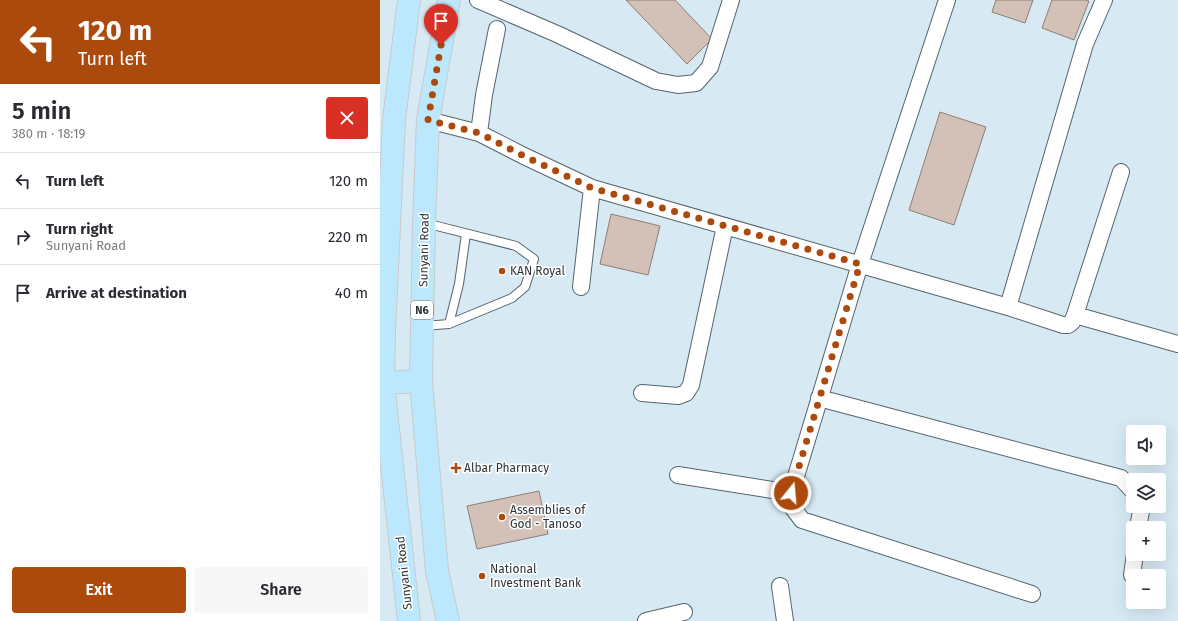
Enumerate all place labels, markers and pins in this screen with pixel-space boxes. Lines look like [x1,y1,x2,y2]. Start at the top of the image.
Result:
pin [424,4,458,45]
place label: KAN Royal [510,264,565,278]
marker: KAN Royal [497,266,507,276]
place label: Albar Pharmacy [464,461,549,475]
marker: Albar Pharmacy [451,463,461,473]
place label: Assemblies of God - Tanoso [510,503,586,531]
marker: Assemblies of God - Tanoso [497,512,507,522]
place label: National Investment Bank [490,562,582,590]
marker: National Investment Bank [477,571,487,581]

